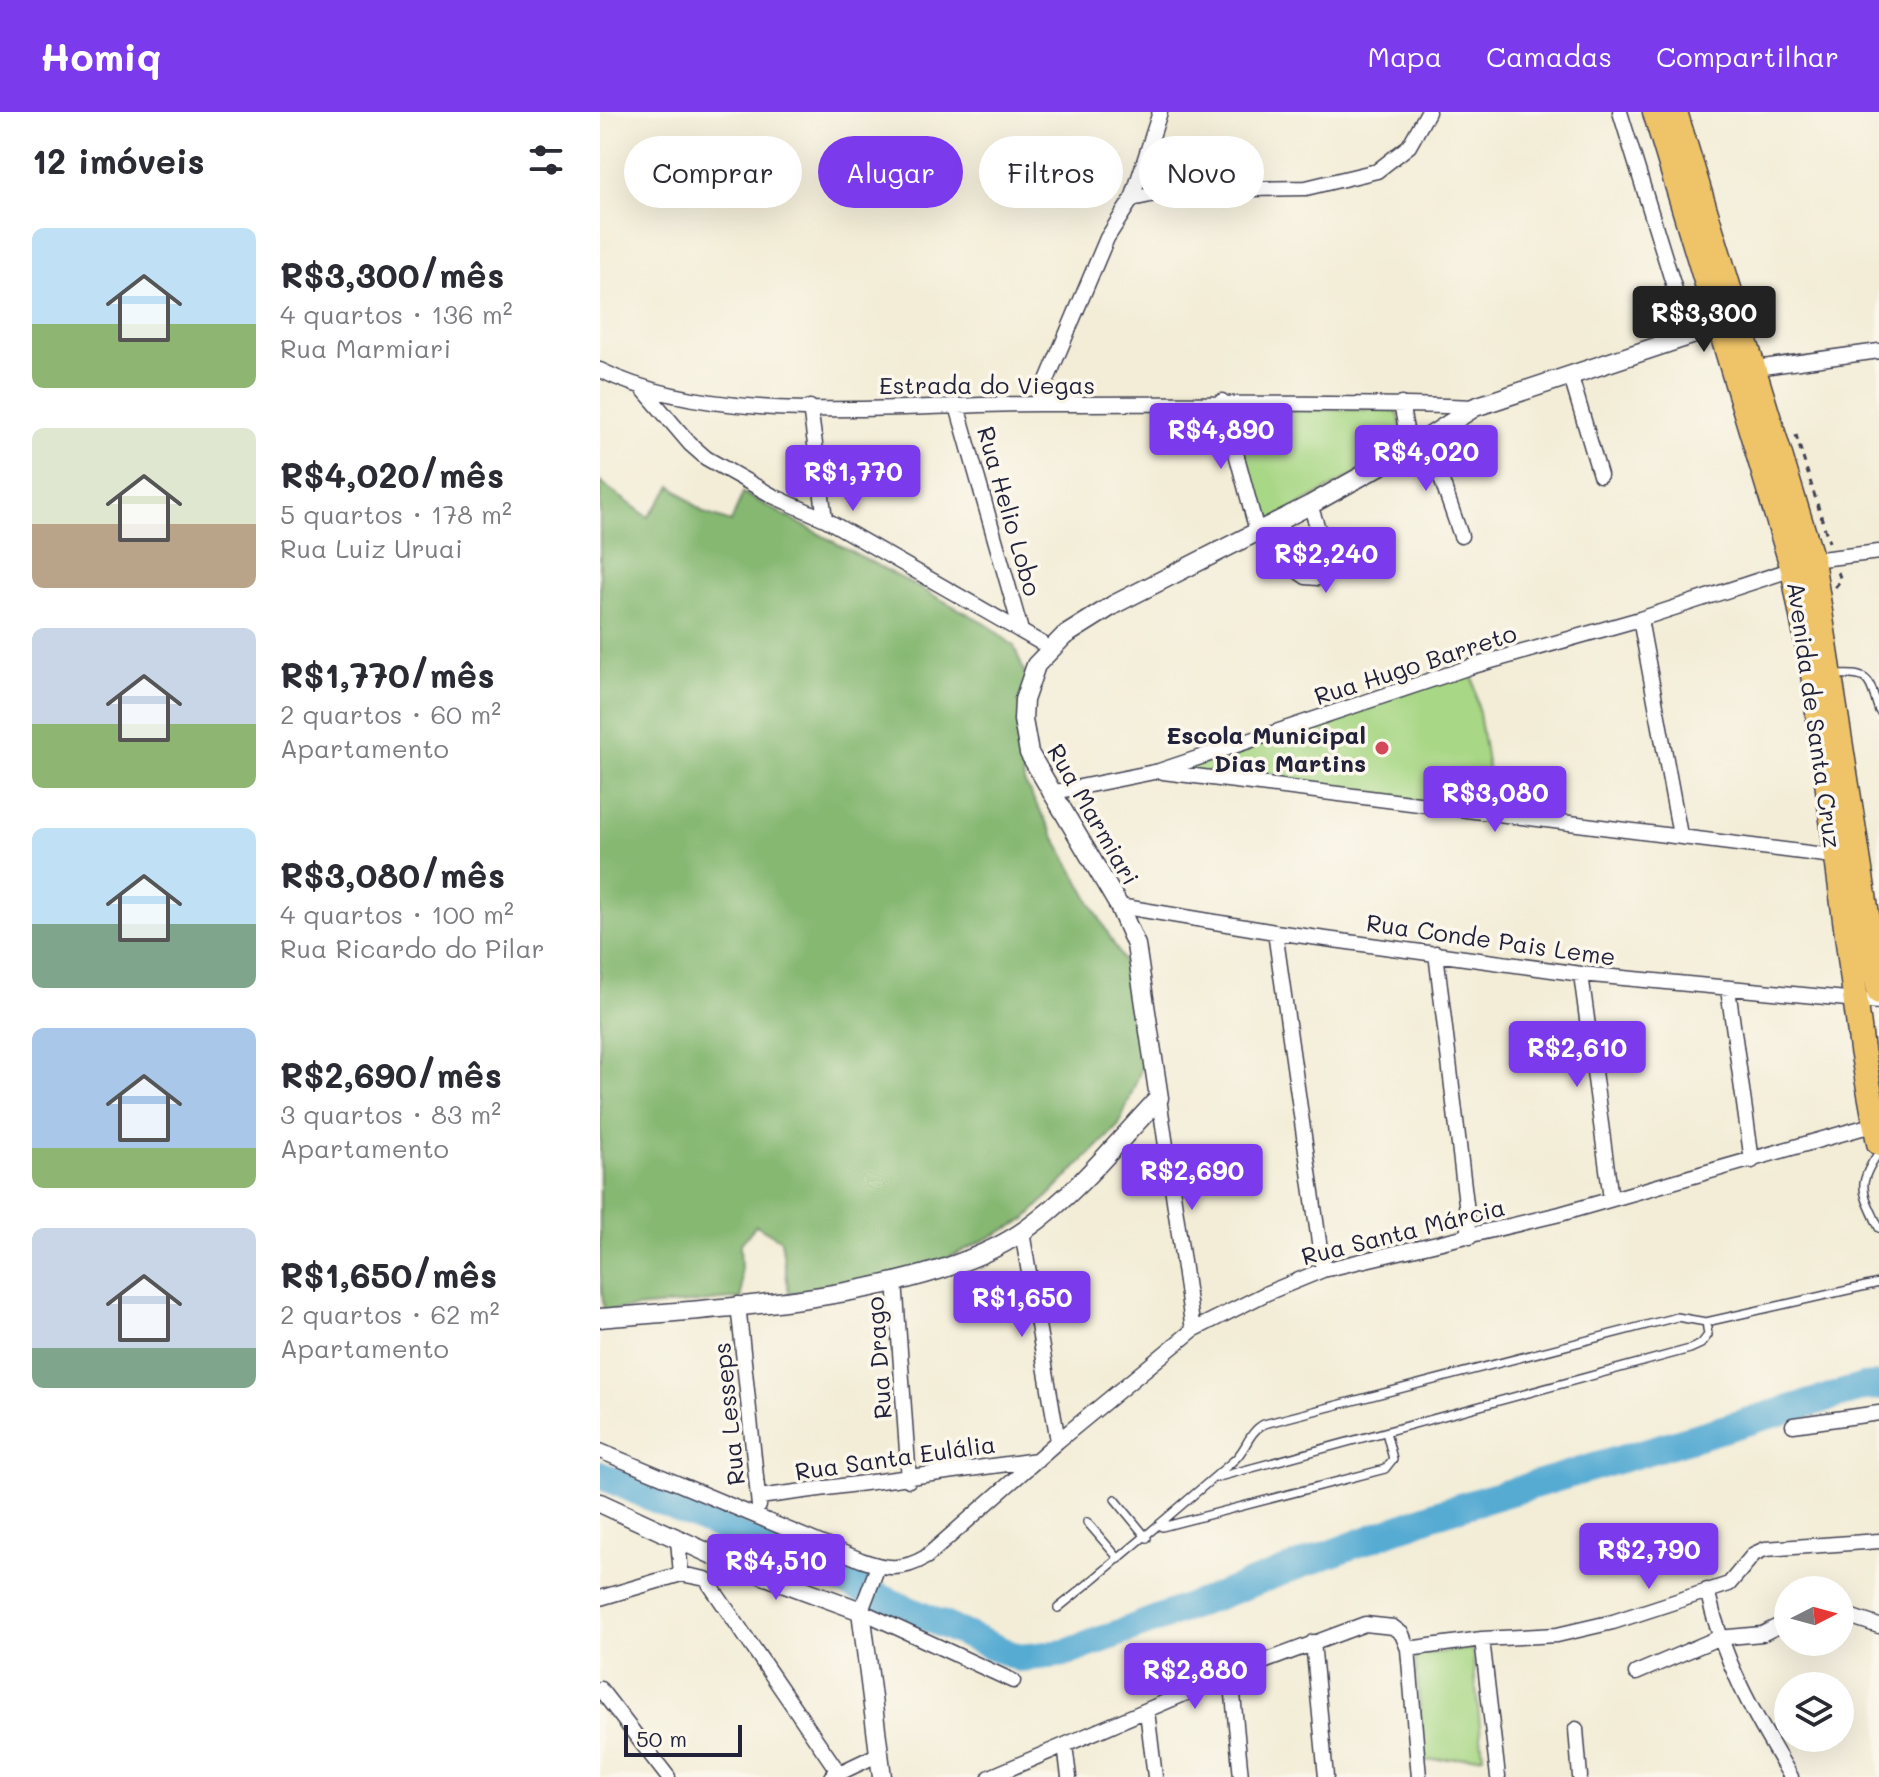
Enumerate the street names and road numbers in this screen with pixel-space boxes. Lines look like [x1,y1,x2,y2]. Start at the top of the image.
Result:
street label: Estrada do Viegas [879,369,1095,400]
street label: Rua Helio Lobo [971,423,1049,599]
street label: Avenida de Santa Cruz [1781,580,1849,850]
street label: Rua Hugo Barreto [1310,617,1520,711]
street label: Rua Marmiari [1041,738,1147,890]
street label: Rua Conde Pais Leme [1364,906,1618,972]
street label: Rua Santa Márcia [1298,1191,1508,1271]
street label: Rua Drago [858,1296,898,1420]
street label: Rua Lesseps [705,1341,751,1487]
street label: Rua Santa Eulália [793,1428,997,1486]

